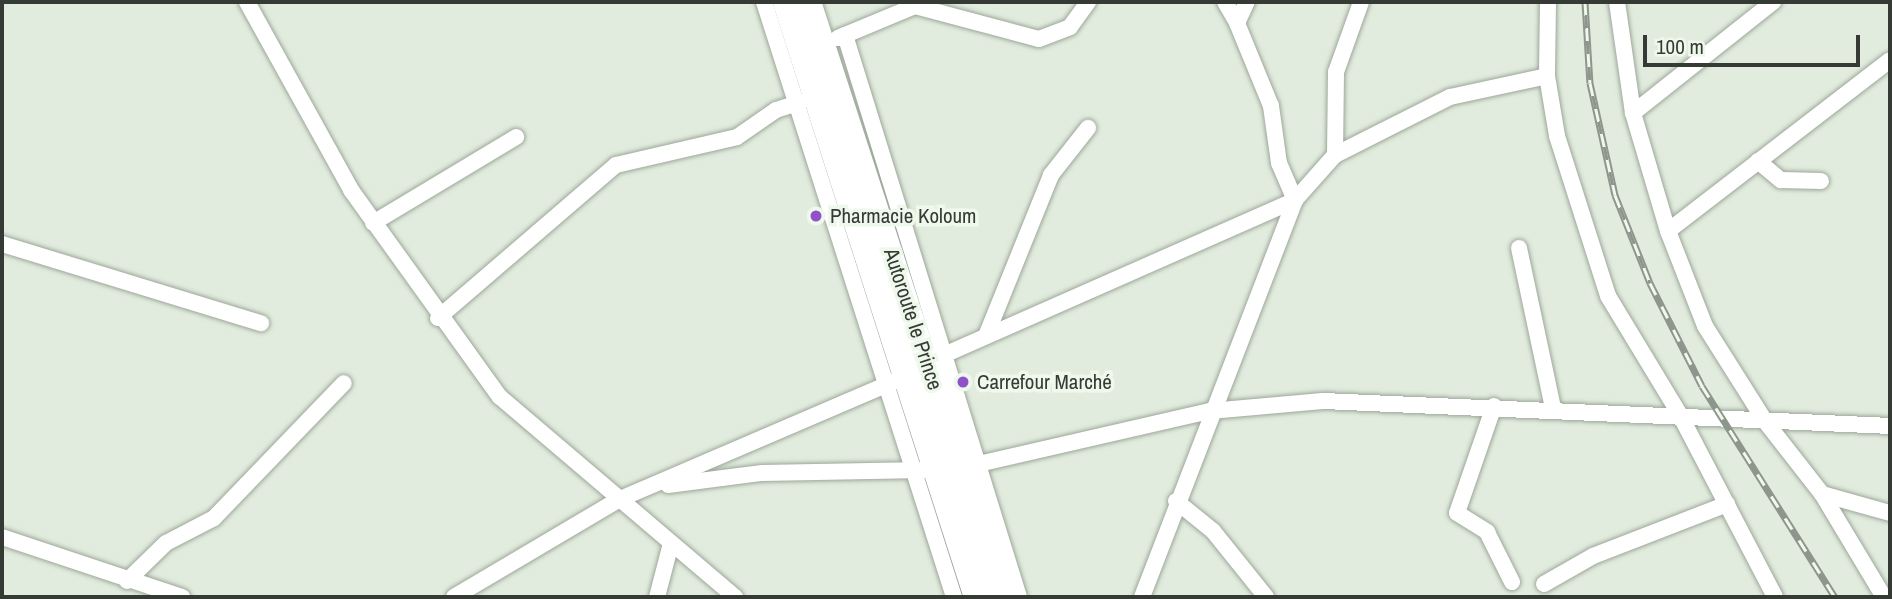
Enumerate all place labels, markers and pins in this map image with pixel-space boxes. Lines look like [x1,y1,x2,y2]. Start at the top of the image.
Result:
place label: Pharmacie Koloum [830,203,976,229]
marker: Pharmacie Koloum [808,208,824,224]
place label: Carrefour Marché [977,369,1112,395]
marker: Carrefour Marché [955,374,971,390]

